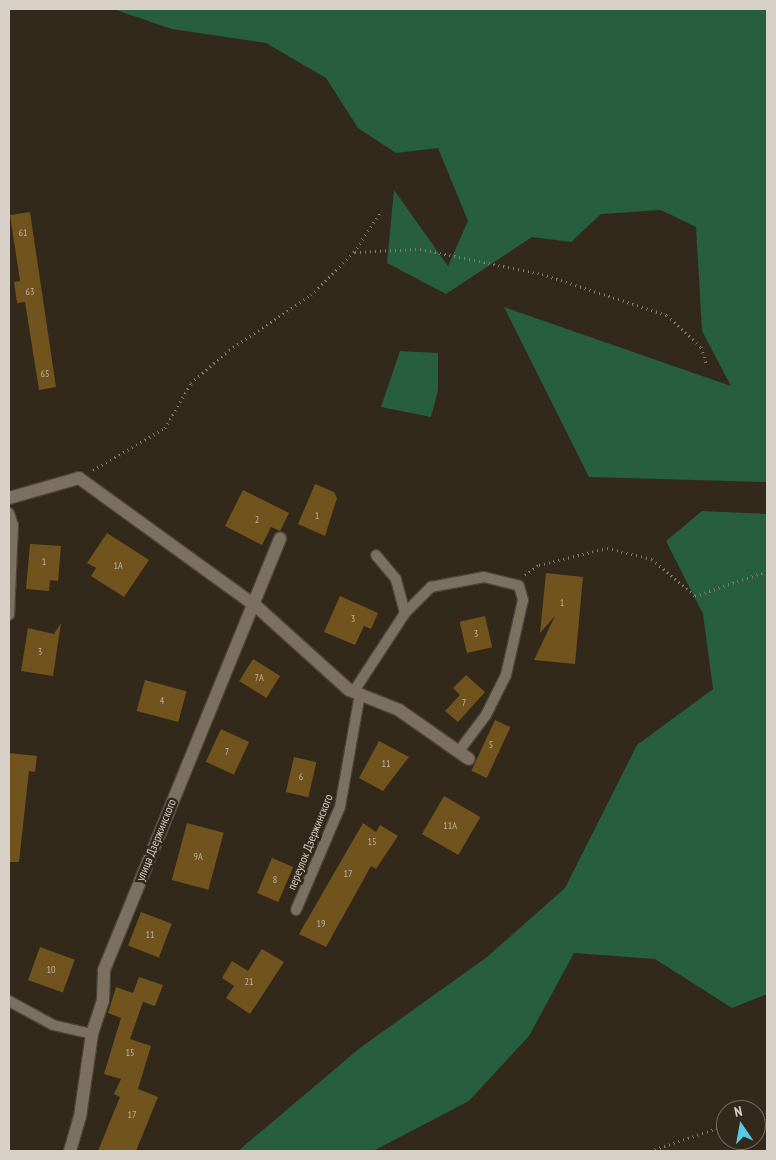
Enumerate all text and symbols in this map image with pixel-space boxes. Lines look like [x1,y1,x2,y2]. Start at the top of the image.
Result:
house number: 61 [19,227,27,239]
house number: 63 [26,286,34,298]
house number: 65 [41,368,49,380]
house number: 1 [315,510,319,522]
house number: 2 [255,514,259,526]
house number: 1 [42,556,46,568]
house number: 1А [113,560,123,572]
house number: 1 [560,597,564,609]
house number: 3 [351,613,355,625]
house number: 3 [474,628,478,640]
house number: 3 [38,646,42,658]
house number: 7А [254,672,264,684]
house number: 4 [160,695,164,707]
house number: 7 [462,697,466,709]
house number: 5 [489,739,493,751]
house number: 7 [225,746,229,758]
house number: 11 [382,758,390,770]
house number: 6 [299,771,303,783]
street label: переулок Дзержинского [284,792,336,892]
street label: улица Дзержинского [133,797,179,883]
house number: 11А [443,820,457,832]
house number: 15 [368,836,376,848]
house number: 9А [193,851,203,863]
house number: 17 [344,868,352,880]
house number: 8 [273,874,277,886]
house number: 19 [317,918,325,930]
house number: 11 [146,929,154,941]
house number: 10 [47,964,55,976]
house number: 21 [245,976,253,988]
house number: 15 [126,1047,134,1059]
north arrow [716,1100,766,1150]
text: N [733,1102,744,1121]
house number: 17 [128,1109,136,1121]

